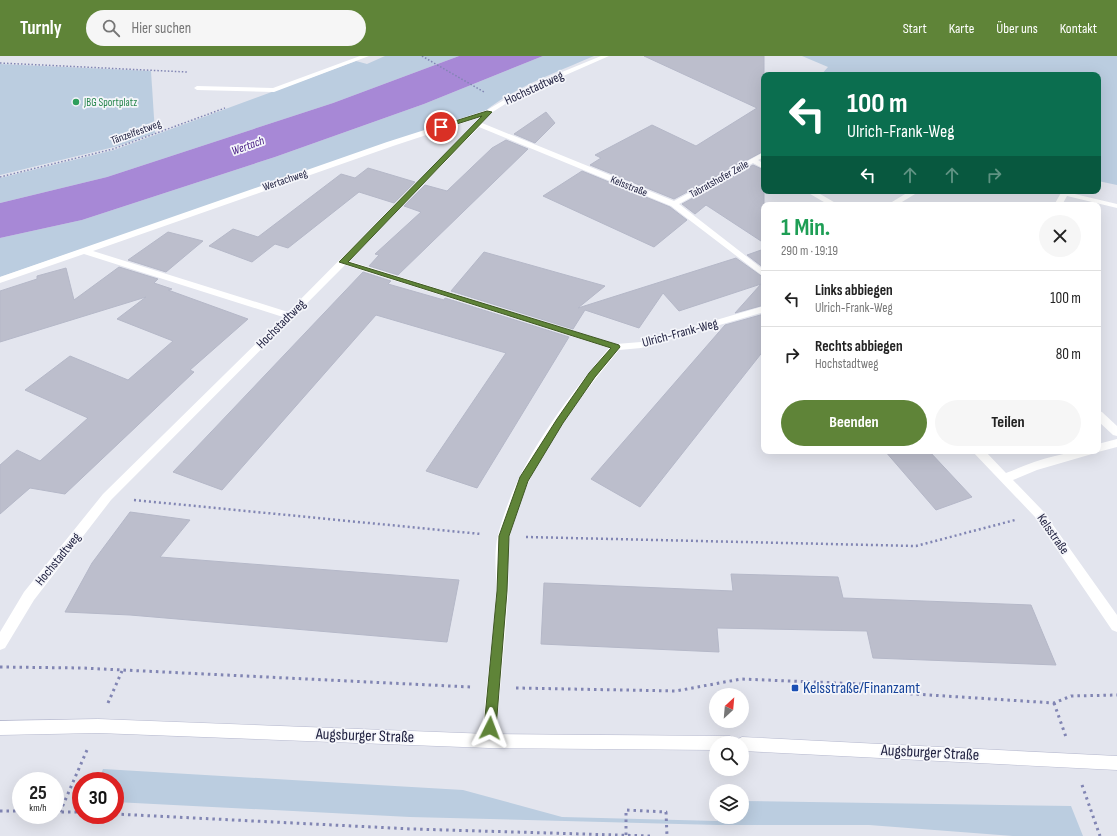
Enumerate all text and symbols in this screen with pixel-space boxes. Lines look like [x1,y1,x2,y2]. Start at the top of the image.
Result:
search box [86,10,366,46]
text: Turnly [20,17,62,40]
icon: search [100,17,122,39]
text: Hier suchen [132,19,191,38]
text: Start [903,20,927,37]
text: Karte [949,20,974,37]
text: Über uns [996,20,1038,37]
text: Kontakt [1060,20,1097,37]
street label: Hochstadtweg [502,67,566,109]
text: 100 m [847,87,908,120]
icon: left [781,88,833,140]
place label: JBG Sportplatz [83,96,137,109]
marker: JBG Sportplatz [71,97,81,107]
pin [424,110,458,144]
icon: arrive [430,116,452,138]
street label: Tänzelfestweg [109,117,163,147]
text: Ulrich-Frank-Weg [847,121,954,142]
water label: Wertach [230,133,266,159]
street label: Tabratshofer Zeile [687,157,751,201]
icon: left [857,164,879,186]
icon: ahead [899,164,921,186]
icon: ahead [941,164,963,186]
icon: right [983,164,1005,186]
street label: Wertachweg [261,166,310,194]
street label: Kelsstraße [609,173,649,199]
text: 1 Min. [781,213,830,242]
button: close [1039,215,1081,257]
text: 290 m · 19:19 [781,243,838,259]
text: Links abbiegen [815,281,893,300]
icon: left [781,288,803,310]
text: 100 m [1050,289,1081,308]
street label: Hochstadtweg [253,296,309,352]
text: Ulrich-Frank-Weg [815,300,893,316]
street label: Ulrich-Frank-Weg [640,315,720,351]
text: Rechts abbiegen [815,337,903,356]
icon: right [781,344,803,366]
text: 80 m [1056,345,1081,364]
text: Hochstadtweg [815,356,878,372]
button: Beenden [781,400,927,446]
button: Teilen [935,400,1081,446]
street label: Kelsstraße [1033,511,1073,557]
street label: Hochstadtweg [32,529,84,589]
place label: Kelsstraße/Finanzamt [803,679,920,698]
marker: Kelsstraße/Finanzamt [790,683,800,693]
north arrow [709,688,749,728]
map controls [709,688,749,824]
position arrow [469,707,511,749]
street label: Augsburger Straße [314,725,415,747]
button: search [709,736,749,776]
street label: Augsburger Straße [879,741,980,765]
speed limit sign: 30 [72,772,124,824]
text: 25 [29,781,47,805]
button: layers [709,784,749,824]
text: km/h [29,802,47,814]

